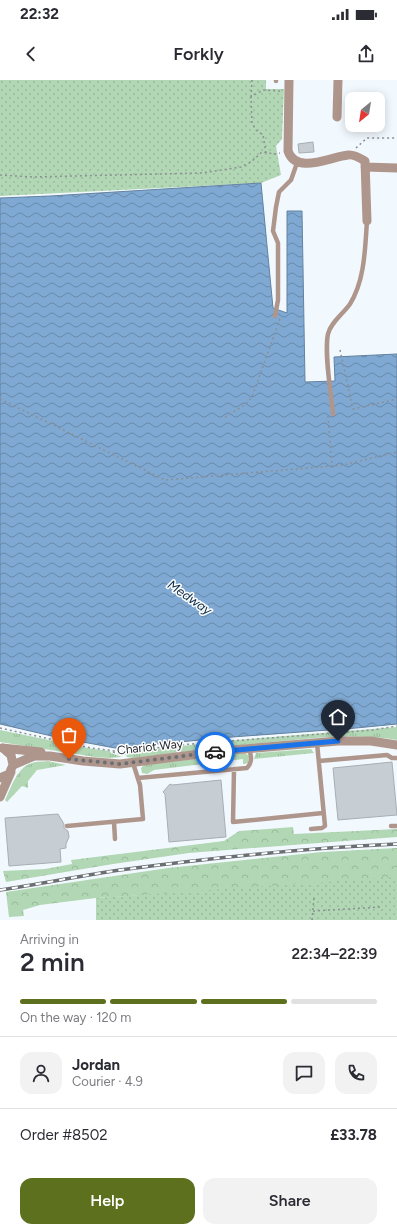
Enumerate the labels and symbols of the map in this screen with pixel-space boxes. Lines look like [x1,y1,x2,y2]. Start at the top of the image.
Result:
north arrow [345,92,385,132]
water label: Medway [165,577,216,619]
pin [321,700,355,741]
pin [52,718,86,759]
courier [195,732,235,772]
street label: Chariot Way [116,737,184,757]

